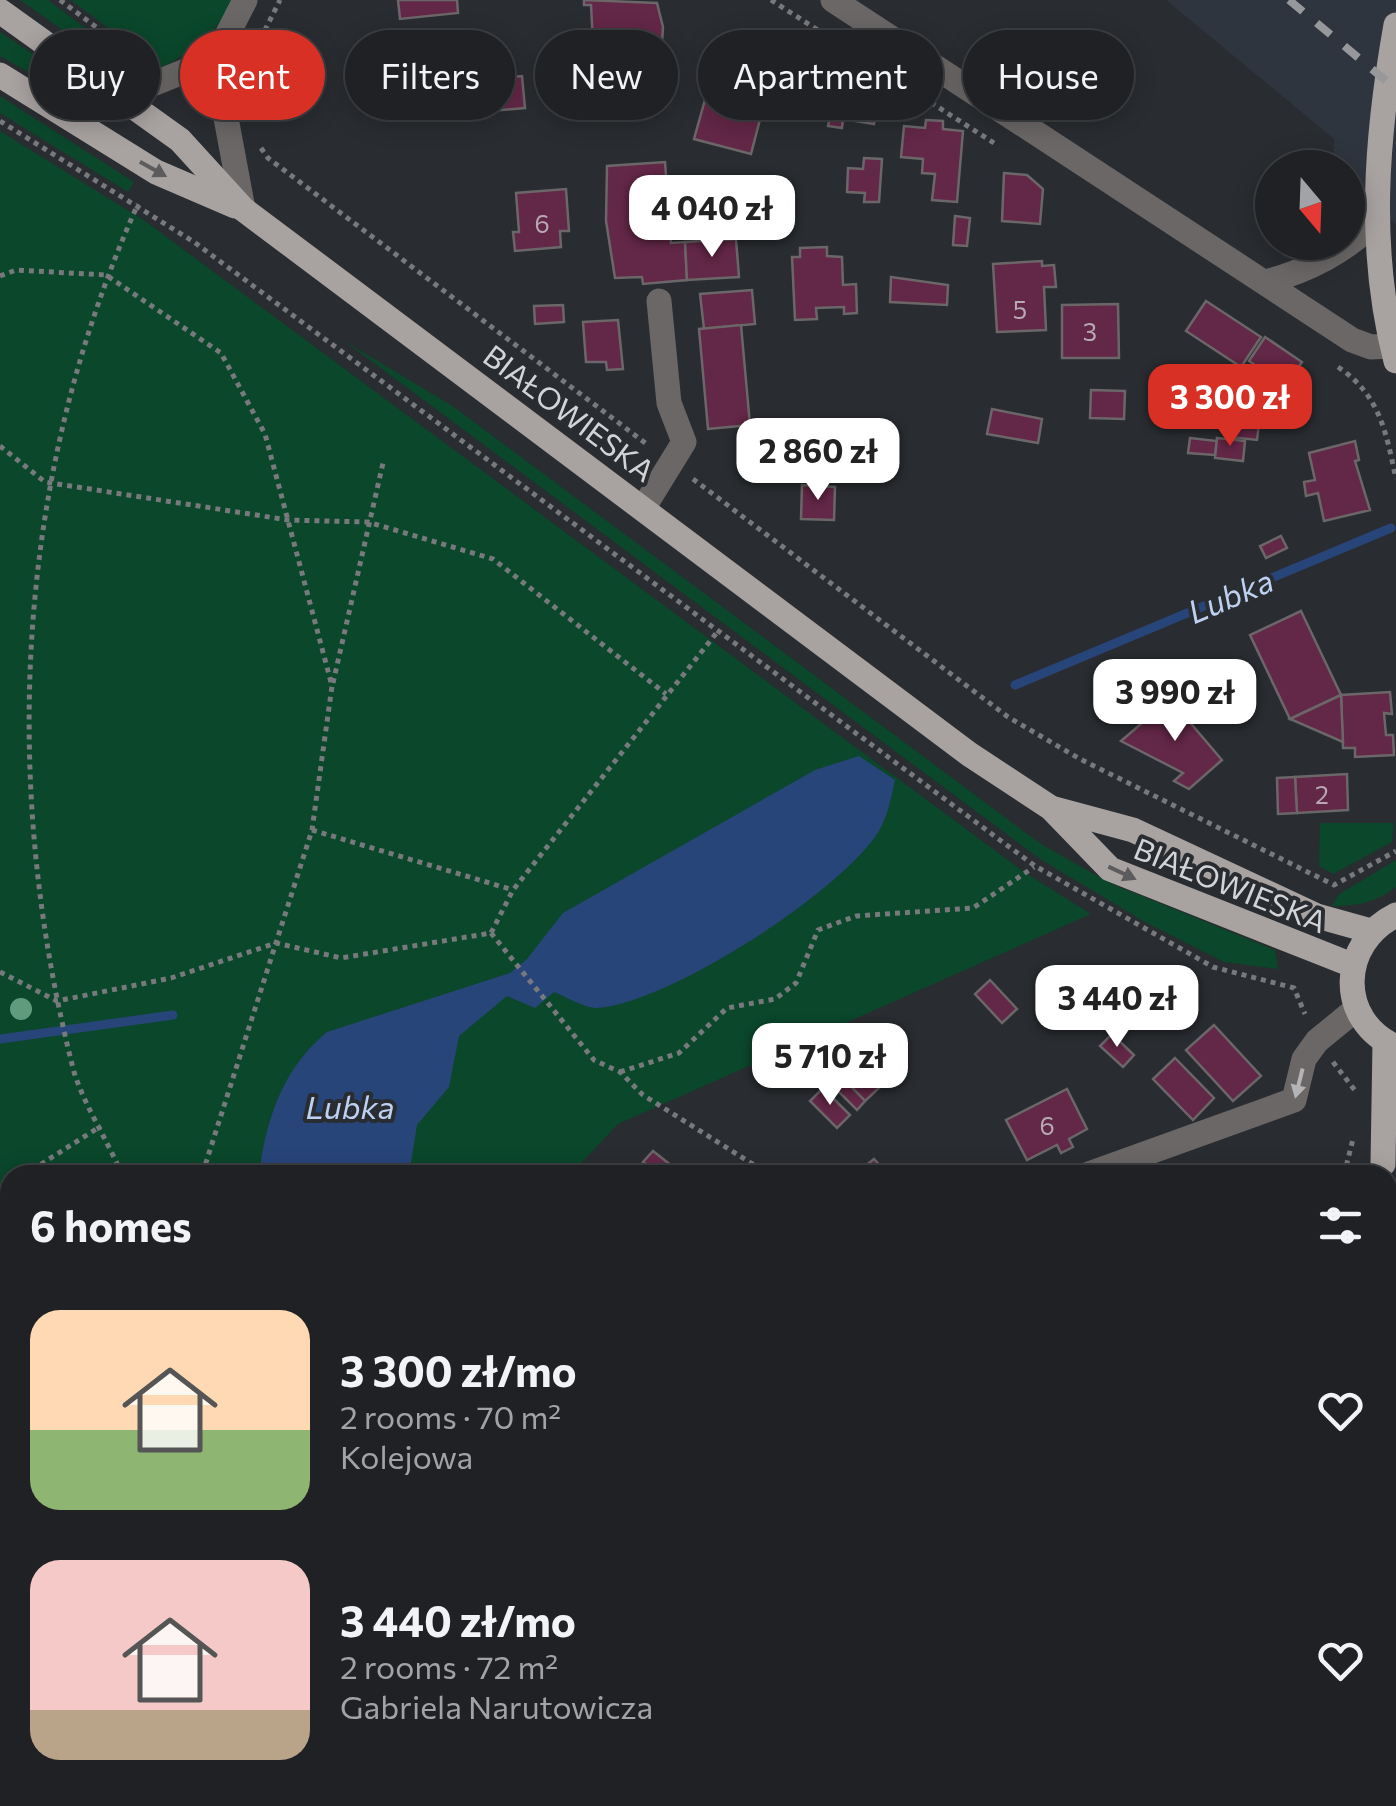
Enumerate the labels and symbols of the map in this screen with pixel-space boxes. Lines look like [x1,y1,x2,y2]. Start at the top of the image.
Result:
north arrow [1255,150,1365,260]
one-way arrow [139,160,168,177]
pin: 4 040 zł [609,175,815,260]
house number: 6 [534,208,550,238]
house number: 5 [1013,294,1027,324]
house number: 3 [1083,316,1097,346]
street label: BIAŁOWIESKA [477,336,663,488]
pin: 3 300 zł [1127,364,1333,449]
pin: 2 860 zł [715,418,921,503]
water label: Lubka [1181,559,1279,631]
pin: 3 990 zł [1072,659,1278,744]
house number: 2 [1315,779,1329,809]
street label: BIAŁOWIESKA [1129,829,1333,939]
one-way arrow [1107,865,1137,881]
pin: 3 440 zł [1014,965,1220,1050]
pin: 5 710 zł [727,1023,933,1108]
one-way arrow [1291,1068,1306,1099]
water label: Lubka [305,1086,395,1126]
house number: 6 [1039,1110,1055,1140]

